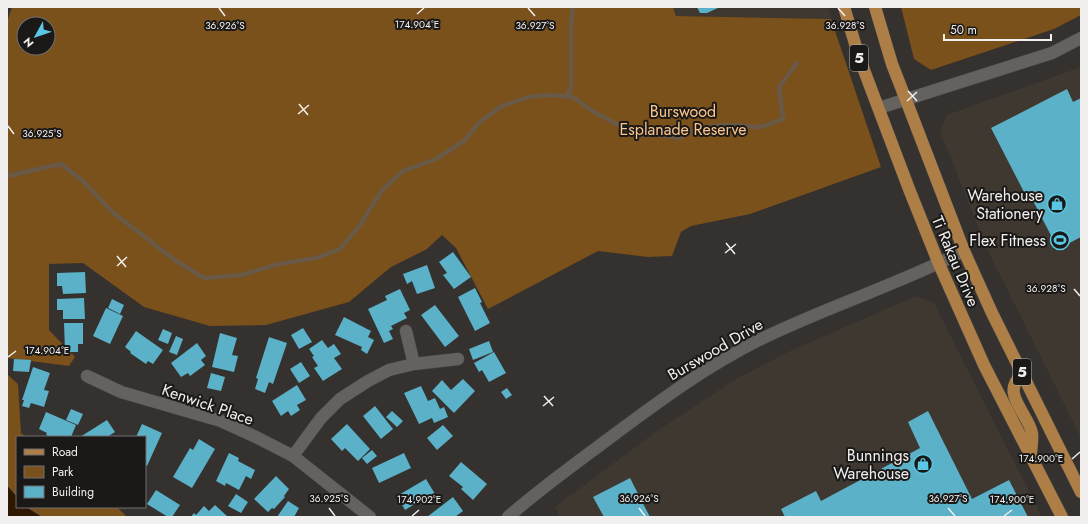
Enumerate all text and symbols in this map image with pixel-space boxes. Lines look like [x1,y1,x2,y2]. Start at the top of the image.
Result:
north arrow [16,16,56,56]
scale bar [944,16,1051,42]
text: 174.904°E [395,17,439,32]
text: 36.926°S [205,18,245,33]
text: 36.927°S [515,18,555,33]
text: 36.928°S [825,18,865,33]
text: 50 m [950,21,977,39]
text: N [19,34,37,51]
road number: 5 [850,45,868,71]
park label: Burswood Esplanade Reserve [620,100,746,141]
text: 36.925°S [22,126,62,141]
place label: Warehouse Stationery [967,184,1044,225]
shop icon: Warehouse Stationery [1046,193,1068,215]
street label: Ti Rakau Drive [926,212,985,310]
place label: Flex Fitness [969,229,1046,252]
sports icon: Flex Fitness [1049,229,1071,251]
text: 36.928°S [1026,281,1066,296]
street label: Burswood Drive [663,313,767,386]
text: 174.904°E [25,343,69,358]
road number: 5 [1013,359,1031,385]
street label: Kenwick Place [159,378,257,431]
legend [16,436,146,508]
text: Road [52,443,78,461]
place label: Bunnings Warehouse [833,444,909,485]
text: 174.900°E [1019,451,1063,466]
shop icon: Bunnings Warehouse [912,453,934,475]
text: Park [52,463,74,481]
text: Building [52,483,94,501]
text: 36.925°S [309,491,349,506]
text: 36.926°S [619,491,659,506]
text: 36.927°S [928,491,968,506]
text: 174.902°E [397,492,441,507]
text: 174.900°E [990,492,1034,507]

